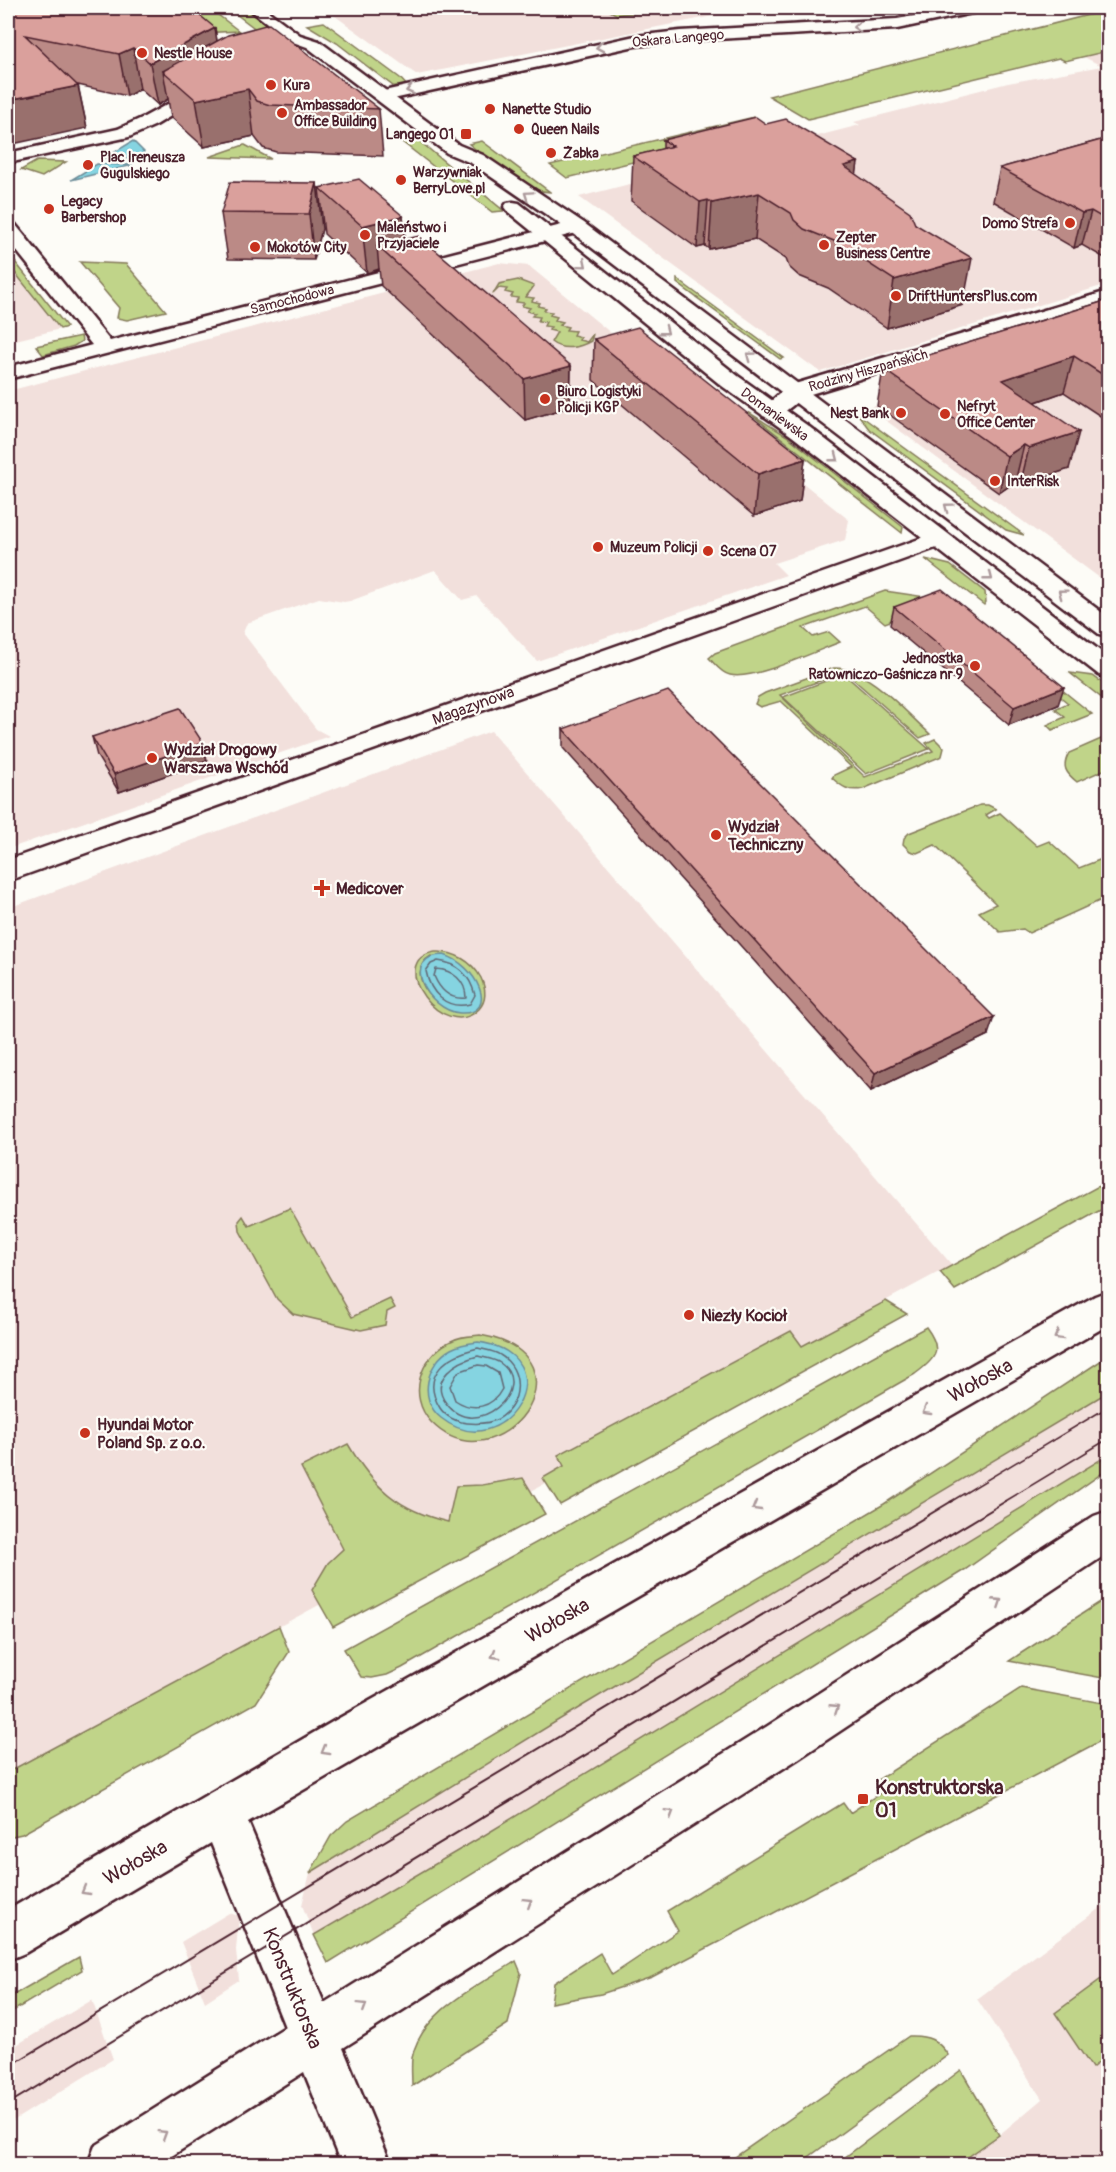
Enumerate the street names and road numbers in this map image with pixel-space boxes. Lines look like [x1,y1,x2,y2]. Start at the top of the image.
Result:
street label: Oskara Langego [631,26,725,51]
street label: Samochodowa [248,281,336,318]
street label: Rodziny Hiszpańskich [807,345,930,396]
street label: Domaniewska [737,384,812,445]
street label: Magazynowa [430,682,517,730]
street label: Wołoska [944,1353,1017,1408]
street label: Wołoska [521,1592,594,1649]
street label: Wołoska [99,1834,172,1891]
street label: Konstruktorska [257,1924,328,2052]

